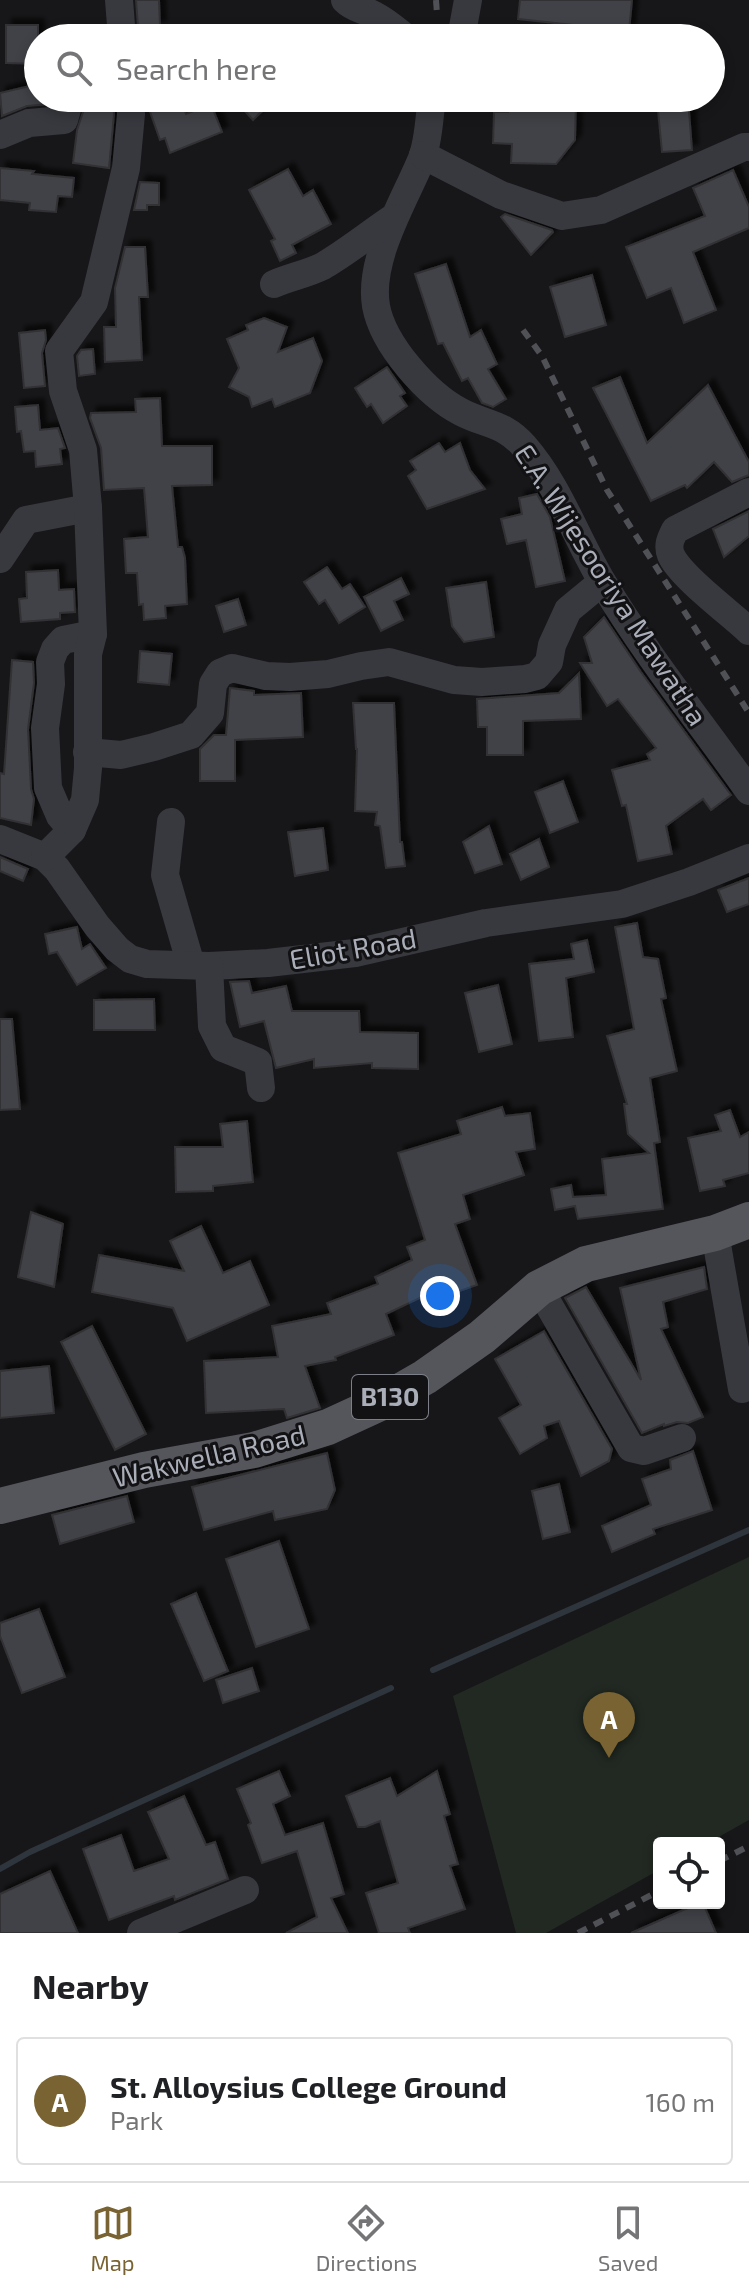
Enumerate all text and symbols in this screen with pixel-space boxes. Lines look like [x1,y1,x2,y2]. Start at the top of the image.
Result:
search box [24,24,725,112]
icon: search [52,46,96,90]
text: Search here [116,50,277,86]
street label: E.A. Wijesooriya Mawatha [508,437,716,731]
street label: Eliot Road [287,920,419,976]
your location [420,1276,460,1316]
road number: B130 [352,1375,428,1419]
street label: Wakwella Road [109,1416,308,1494]
pin: A [583,1692,635,1758]
map controls [653,1837,725,1909]
button: locate [653,1837,725,1909]
text: Nearby [32,1965,149,2006]
text: St. Alloysius College Ground [110,2068,507,2104]
text: A [52,2086,68,2117]
text: 160 m [646,2086,715,2117]
text: Park [110,2104,163,2135]
tab: Map [91,2201,135,2275]
tab: Directions [316,2201,417,2275]
tab: Saved [598,2201,658,2275]

